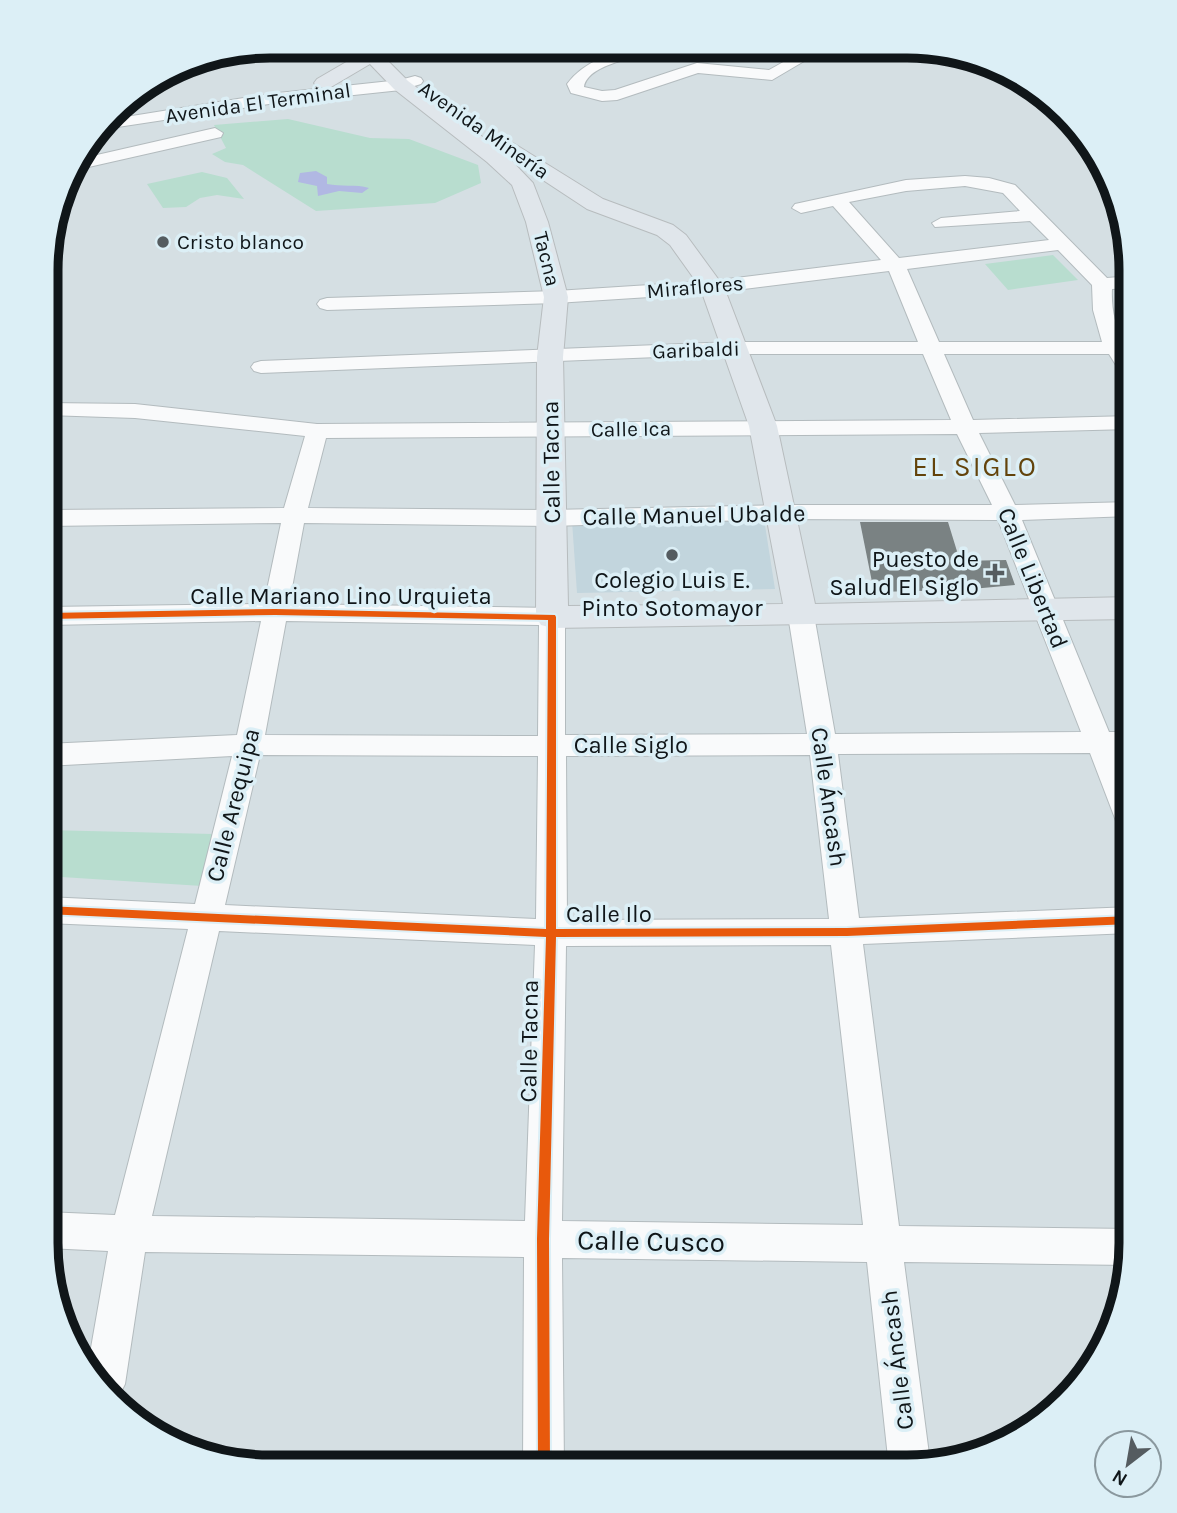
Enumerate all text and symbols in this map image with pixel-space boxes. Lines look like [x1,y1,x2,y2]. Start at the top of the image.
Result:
street label: Avenida Minería [414,76,554,184]
street label: Avenida El Terminal [164,78,352,128]
street label: Tacna [529,229,565,289]
place label: Cristo blanco [177,230,304,254]
marker: Cristo blanco [155,234,171,250]
street label: Miraflores [646,271,744,303]
street label: Garibaldi [652,336,740,364]
street label: Calle Tacna [536,400,566,524]
street label: Calle Ica [591,416,671,442]
district label: EL SIGLO [912,450,1038,483]
street label: Calle Manuel Ubalde [582,499,806,531]
street label: Calle Libertad [992,503,1074,653]
place label: Puesto de Salud El Siglo [829,545,979,601]
marker: Colegio Luis E. Pinto Sotomayor [664,547,680,563]
marker: Puesto de Salud El Siglo [985,563,1005,583]
place label: Colegio Luis E. Pinto Sotomayor [581,566,763,622]
street label: Calle Mariano Lino Urquieta [190,582,492,610]
street label: Calle Arequipa [200,725,266,885]
street label: Calle Áncash [805,725,854,868]
street label: Calle Siglo [574,731,688,759]
street label: Calle Ilo [566,900,652,928]
street label: Calle Tacna [514,979,544,1103]
street label: Calle Cusco [577,1223,725,1259]
street label: Calle Áncash [874,1289,919,1431]
north arrow [1093,1429,1163,1499]
text: N [1108,1465,1131,1491]

